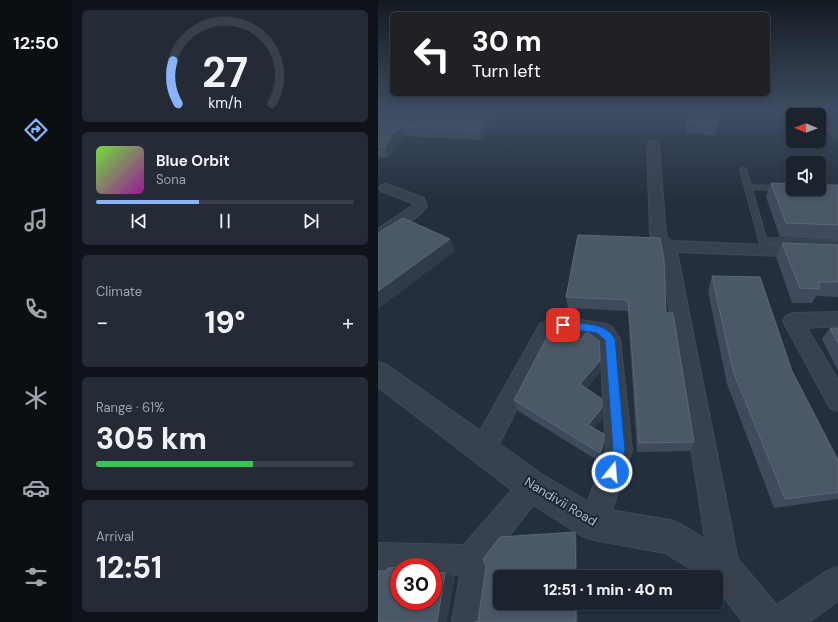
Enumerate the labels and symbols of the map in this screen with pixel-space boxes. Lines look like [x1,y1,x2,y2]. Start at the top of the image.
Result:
north arrow [786,108,826,148]
pin [546,308,580,342]
position arrow [591,451,633,493]
street label: Nandivii Road [521,473,600,530]
speed limit sign: 30 [390,558,442,610]

